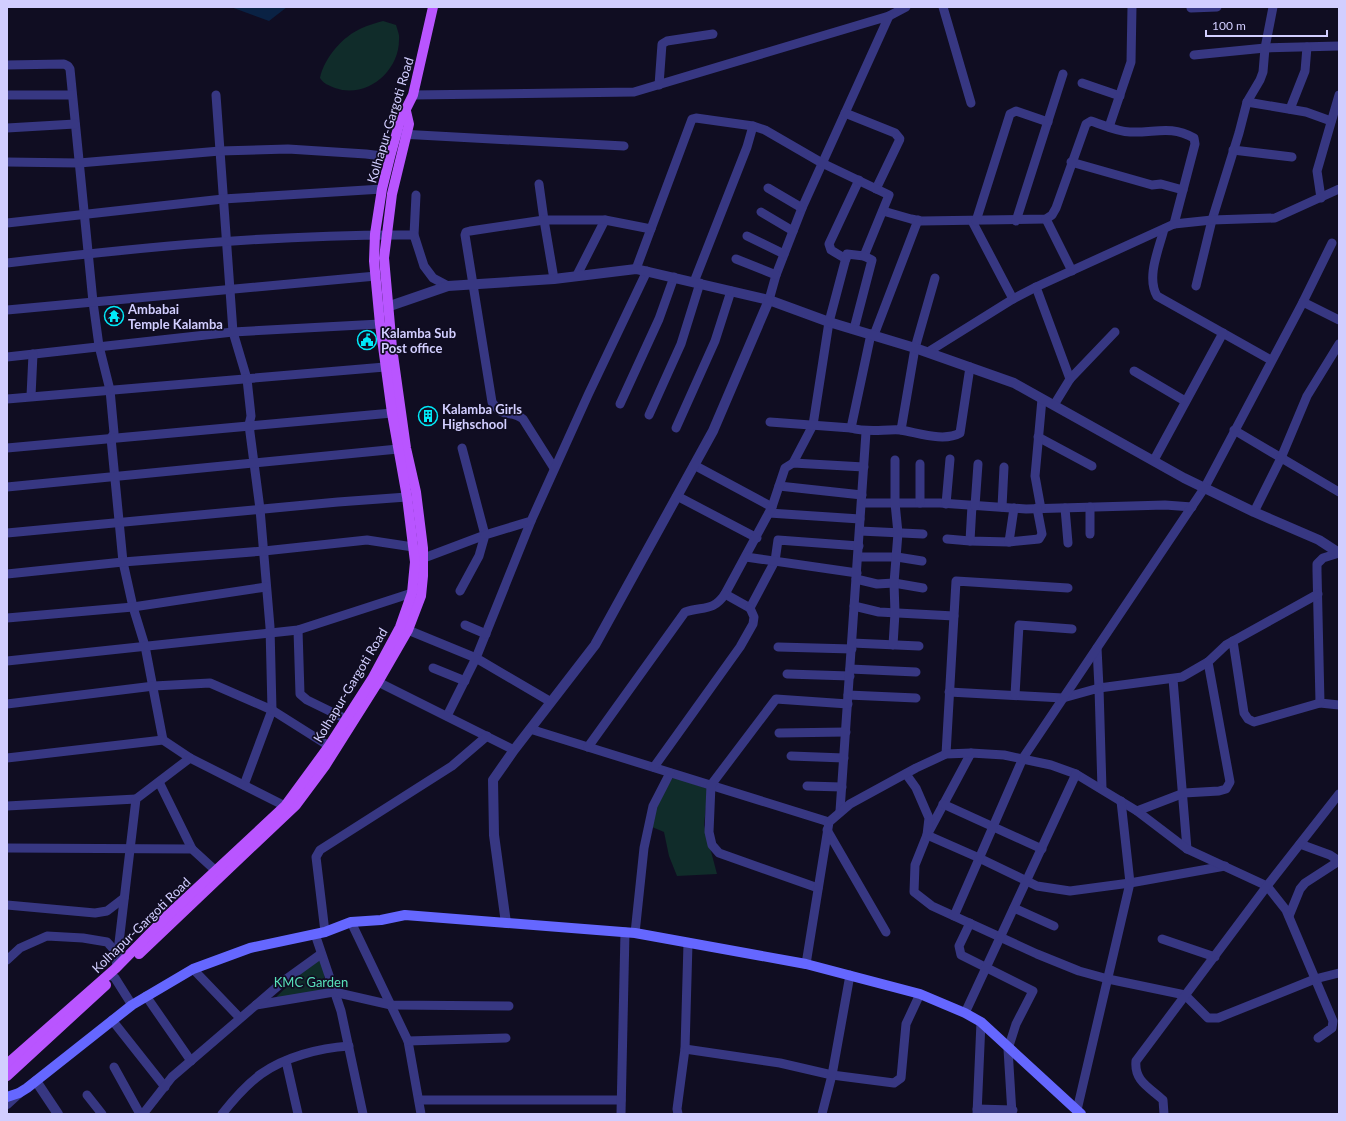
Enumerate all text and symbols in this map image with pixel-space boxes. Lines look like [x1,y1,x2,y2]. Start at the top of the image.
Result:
scale bar [1206,12,1327,38]
text: 100 m [1212,18,1246,33]
street label: Kolhapur-Gargoti Road [363,55,417,185]
place label: Ambabai Temple Kalamba [127,301,223,332]
temple icon: Ambabai Temple Kalamba [103,305,125,327]
place label: Kalamba Sub Post office [381,325,456,356]
public building icon: Kalamba Sub Post office [356,329,378,351]
place label: Kalamba Girls Highschool [442,401,522,432]
building icon: Kalamba Girls Highschool [417,405,439,427]
street label: Kolhapur-Gargoti Road [309,625,391,745]
street label: Kolhapur-Gargoti Road [88,874,194,976]
park label: KMC Garden [274,974,348,990]

